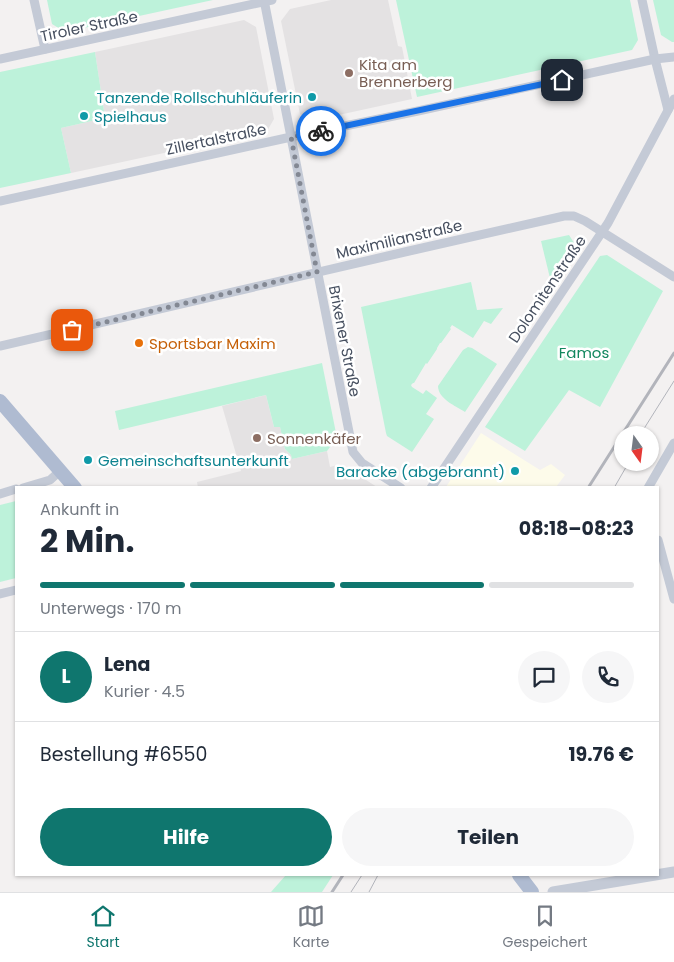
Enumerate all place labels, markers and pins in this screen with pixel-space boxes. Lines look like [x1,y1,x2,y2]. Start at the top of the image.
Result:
place label: Kita am Brennerberg [359,54,452,92]
pin [541,59,583,101]
marker: Kita am Brennerberg [343,67,355,79]
place label: Tanzende Rollschuhläuferin [97,87,302,108]
marker: Tanzende Rollschuhläuferin [306,91,318,103]
place label: Spielhaus [94,106,167,127]
marker: Spielhaus [78,110,90,122]
pin [51,309,93,351]
place label: Sportsbar Maxim [149,333,276,354]
marker: Sportsbar Maxim [133,337,145,349]
place label: Sonnenkäfer [267,428,362,449]
marker: Sonnenkäfer [251,432,263,444]
place label: Gemeinschaftsunterkunft [98,450,289,471]
marker: Gemeinschaftsunterkunft [82,454,94,466]
place label: Baracke (abgebrannt) [336,461,505,482]
marker: Baracke (abgebrannt) [509,465,521,477]

